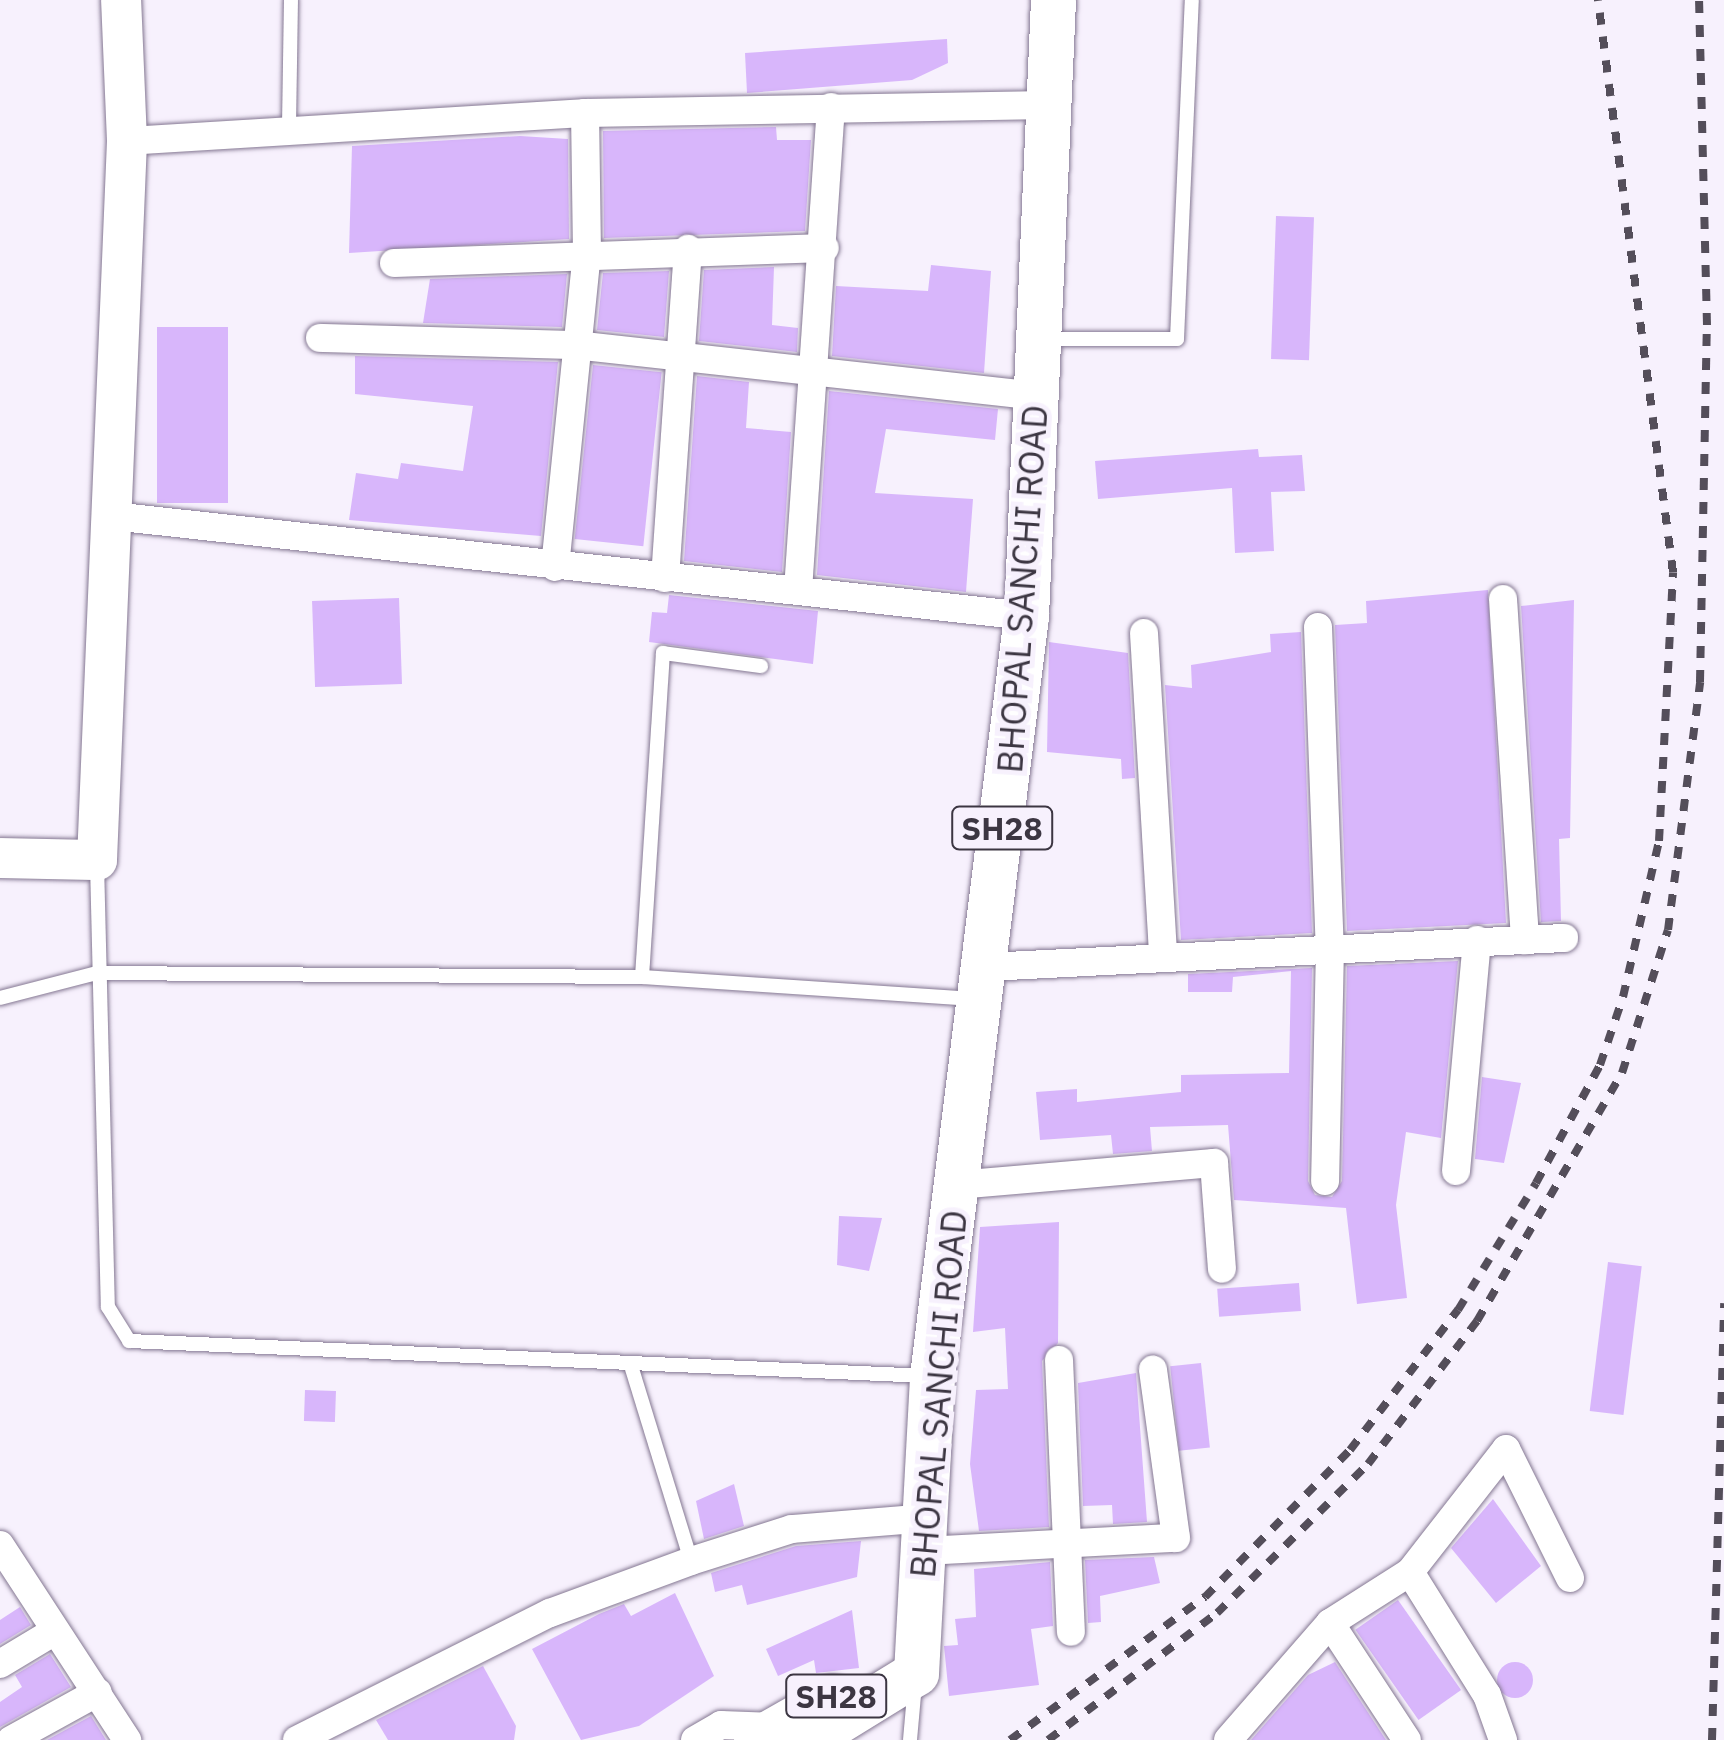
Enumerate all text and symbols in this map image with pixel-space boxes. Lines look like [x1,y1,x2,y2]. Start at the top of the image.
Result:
street label: BHOPAL SANCHI ROAD [988,404,1056,774]
road number: SH28 [950,801,1054,855]
street label: BHOPAL SANCHI ROAD [901,1209,975,1579]
road number: SH28 [784,1669,888,1723]

